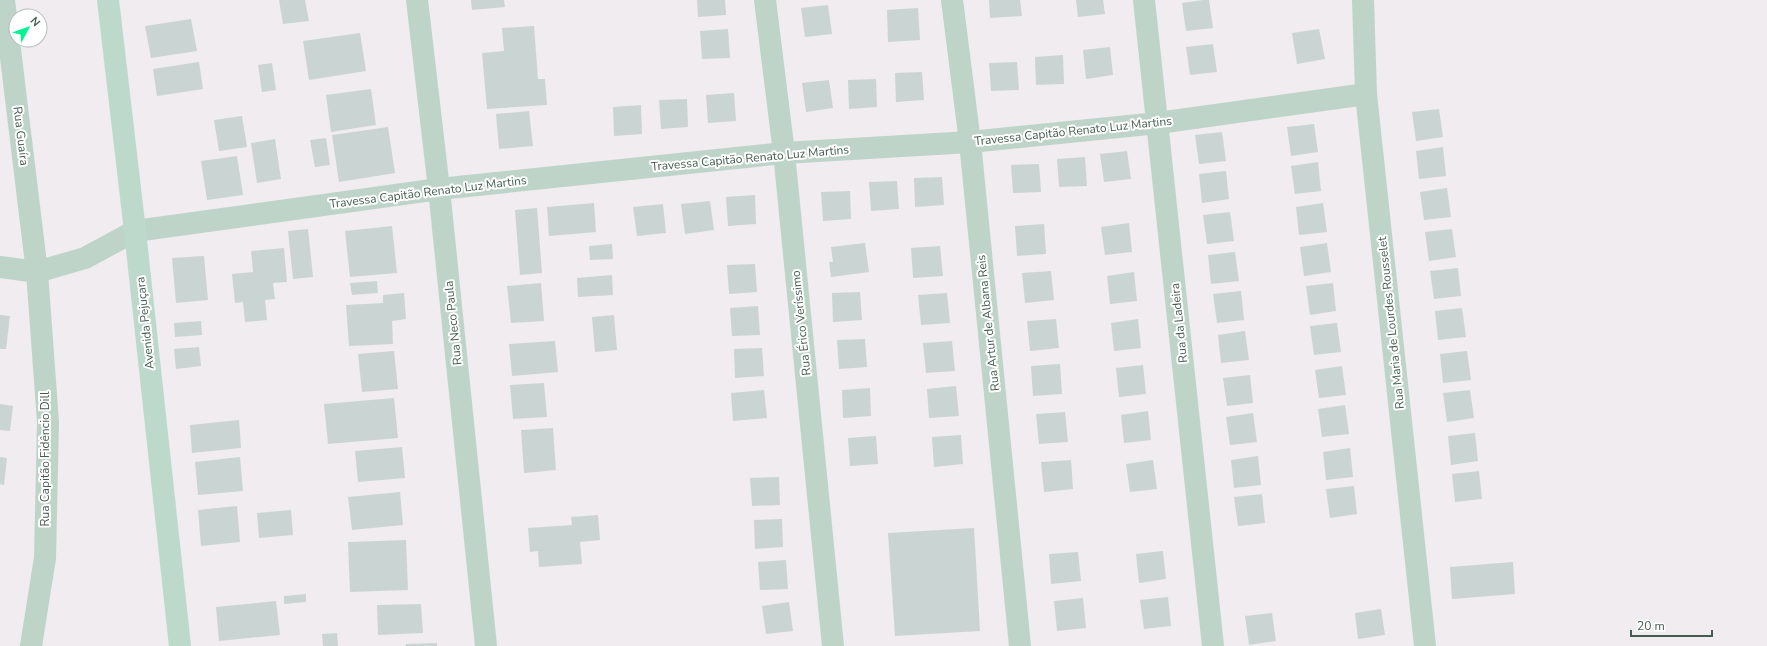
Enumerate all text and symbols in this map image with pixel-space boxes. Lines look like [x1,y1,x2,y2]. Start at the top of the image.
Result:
north arrow [8,8,48,48]
text: N [27,14,44,30]
street label: Rua Guaíra [9,106,33,166]
street label: Travessa Capitão Renato Luz Martins [973,113,1173,149]
street label: Travessa Capitão Renato Luz Martins [650,141,850,175]
street label: Travessa Capitão Renato Luz Martins [328,172,528,212]
street label: Rua Maria de Lourdes Rousselet [1374,235,1408,410]
street label: Rua Artur de Albana Reis [973,254,1003,392]
street label: Rua Érico Veríssimo [787,269,814,376]
street label: Avenida Pejuçara [132,276,158,370]
street label: Rua Neco Paula [441,280,465,366]
street label: Rua da Ladeira [1167,282,1191,364]
street label: Rua Capitão Fidêncio Dill [37,391,53,526]
scale bar [1631,612,1712,638]
text: 20 m [1637,618,1665,634]

